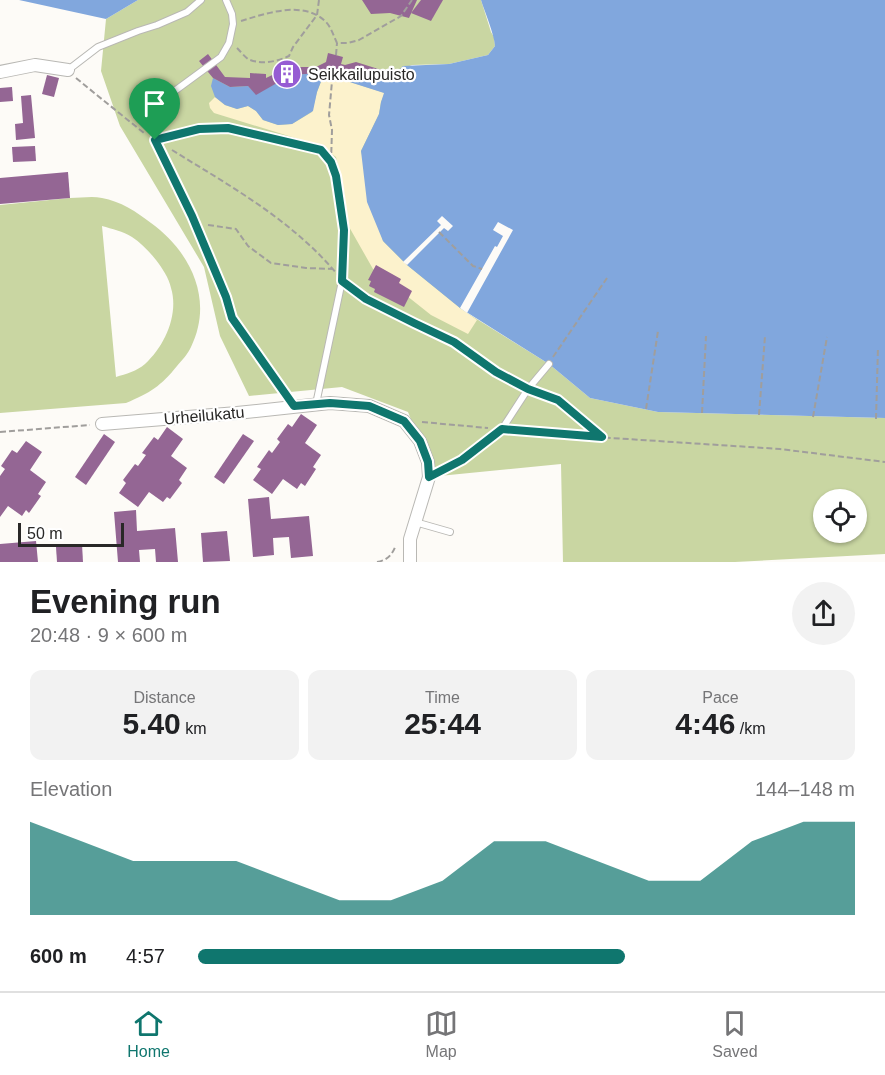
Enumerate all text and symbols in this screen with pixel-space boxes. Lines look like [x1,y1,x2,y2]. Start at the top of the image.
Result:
building icon: Seikkailupuisto [271,58,303,90]
place label: Seikkailupuisto [308,66,415,83]
pin [129,78,180,140]
icon: arrive [138,87,171,120]
street label: Urheilukatu [163,404,245,427]
map controls [813,489,867,543]
button: locate [813,489,867,543]
scale bar [18,520,124,548]
text: 50 m [27,525,63,542]
button: share [792,582,855,645]
text: Evening run [30,583,221,620]
text: 20:48 · 9 × 600 m [30,624,187,646]
text: Distance [133,689,196,706]
text: Time [425,689,460,706]
text: Pace [702,689,739,706]
text: 5.40 [122,707,181,740]
text: 25:44 [404,707,481,740]
text: 4:46 [675,707,735,740]
text: km [181,720,207,737]
text: /km [735,720,766,737]
text: Elevation [30,778,112,800]
text: 144–148 m [755,778,855,800]
text: 600 m [30,945,87,967]
text: 4:57 [126,945,165,967]
tab: Home [127,1007,170,1061]
tab: Map [425,1007,458,1061]
tab: Saved [712,1007,758,1061]

